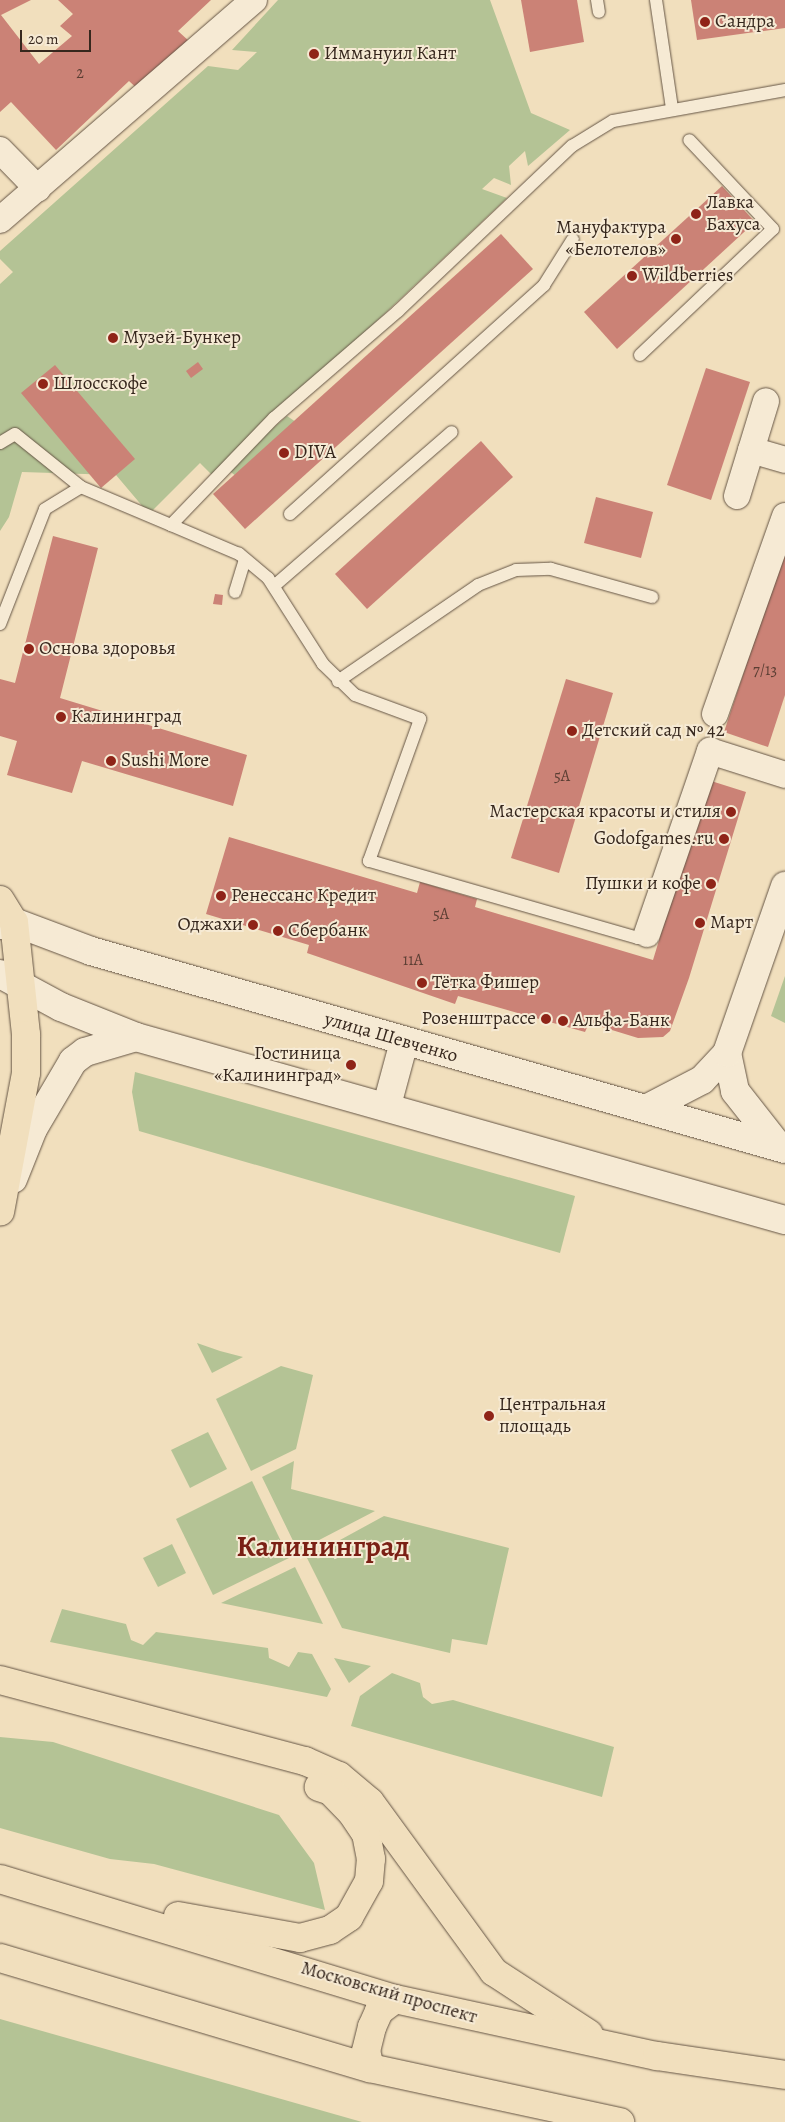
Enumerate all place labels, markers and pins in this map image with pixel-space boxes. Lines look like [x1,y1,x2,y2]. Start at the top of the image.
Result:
place label: Сандра [715,11,775,33]
marker: Сандра [699,16,711,28]
place label: Иммануил Кант [324,43,457,65]
marker: Иммануил Кант [308,48,320,60]
place label: Лавка Бахуса [706,192,761,236]
marker: Лавка Бахуса [690,208,702,220]
place label: Мануфактура «Белотелов» [556,217,666,261]
marker: Мануфактура «Белотелов» [670,233,682,245]
place label: Wildberries [642,265,733,287]
marker: Wildberries [626,270,638,282]
place label: Музей-Бункер [123,327,241,349]
marker: Музей-Бункер [107,332,119,344]
place label: Шлосскофе [53,373,148,395]
marker: Шлосскофе [37,378,49,390]
place label: DIVA [294,442,336,464]
marker: DIVA [278,447,290,459]
place label: Основа здоровья [39,638,176,660]
marker: Основа здоровья [23,643,35,655]
place label: Калининград [71,706,182,728]
marker: Калининград [55,711,67,723]
place label: Детский сад № 42 [582,720,725,742]
marker: Детский сад № 42 [566,725,578,737]
place label: Sushi More [121,750,209,772]
marker: Sushi More [105,755,117,767]
place label: Мастерская красоты и стиля [489,801,721,823]
marker: Мастерская красоты и стиля [725,806,737,818]
place label: Godofgames.ru [594,828,714,850]
marker: Godofgames.ru [718,833,730,845]
place label: Пушки и кофе [585,873,701,895]
marker: Пушки и кофе [705,878,717,890]
place label: Ренессанс Кредит [231,885,376,907]
marker: Ренессанс Кредит [215,890,227,902]
place label: Март [710,912,753,934]
place label: Оджахи [177,914,243,936]
marker: Март [694,917,706,929]
marker: Оджахи [247,919,259,931]
place label: Сбербанк [288,920,368,942]
marker: Сбербанк [272,925,284,937]
place label: Тётка Фишер [432,972,539,994]
marker: Тётка Фишер [416,977,428,989]
place label: Розенштрассе [422,1008,536,1030]
place label: Альфа-Банк [573,1010,670,1032]
marker: Розенштрассе [540,1013,552,1025]
marker: Альфа-Банк [557,1015,569,1027]
place label: Гостиница «Калининград» [214,1043,341,1087]
marker: Гостиница «Калининград» [345,1059,357,1071]
place label: Центральная площадь [499,1394,606,1438]
marker: Центральная площадь [483,1410,495,1422]

